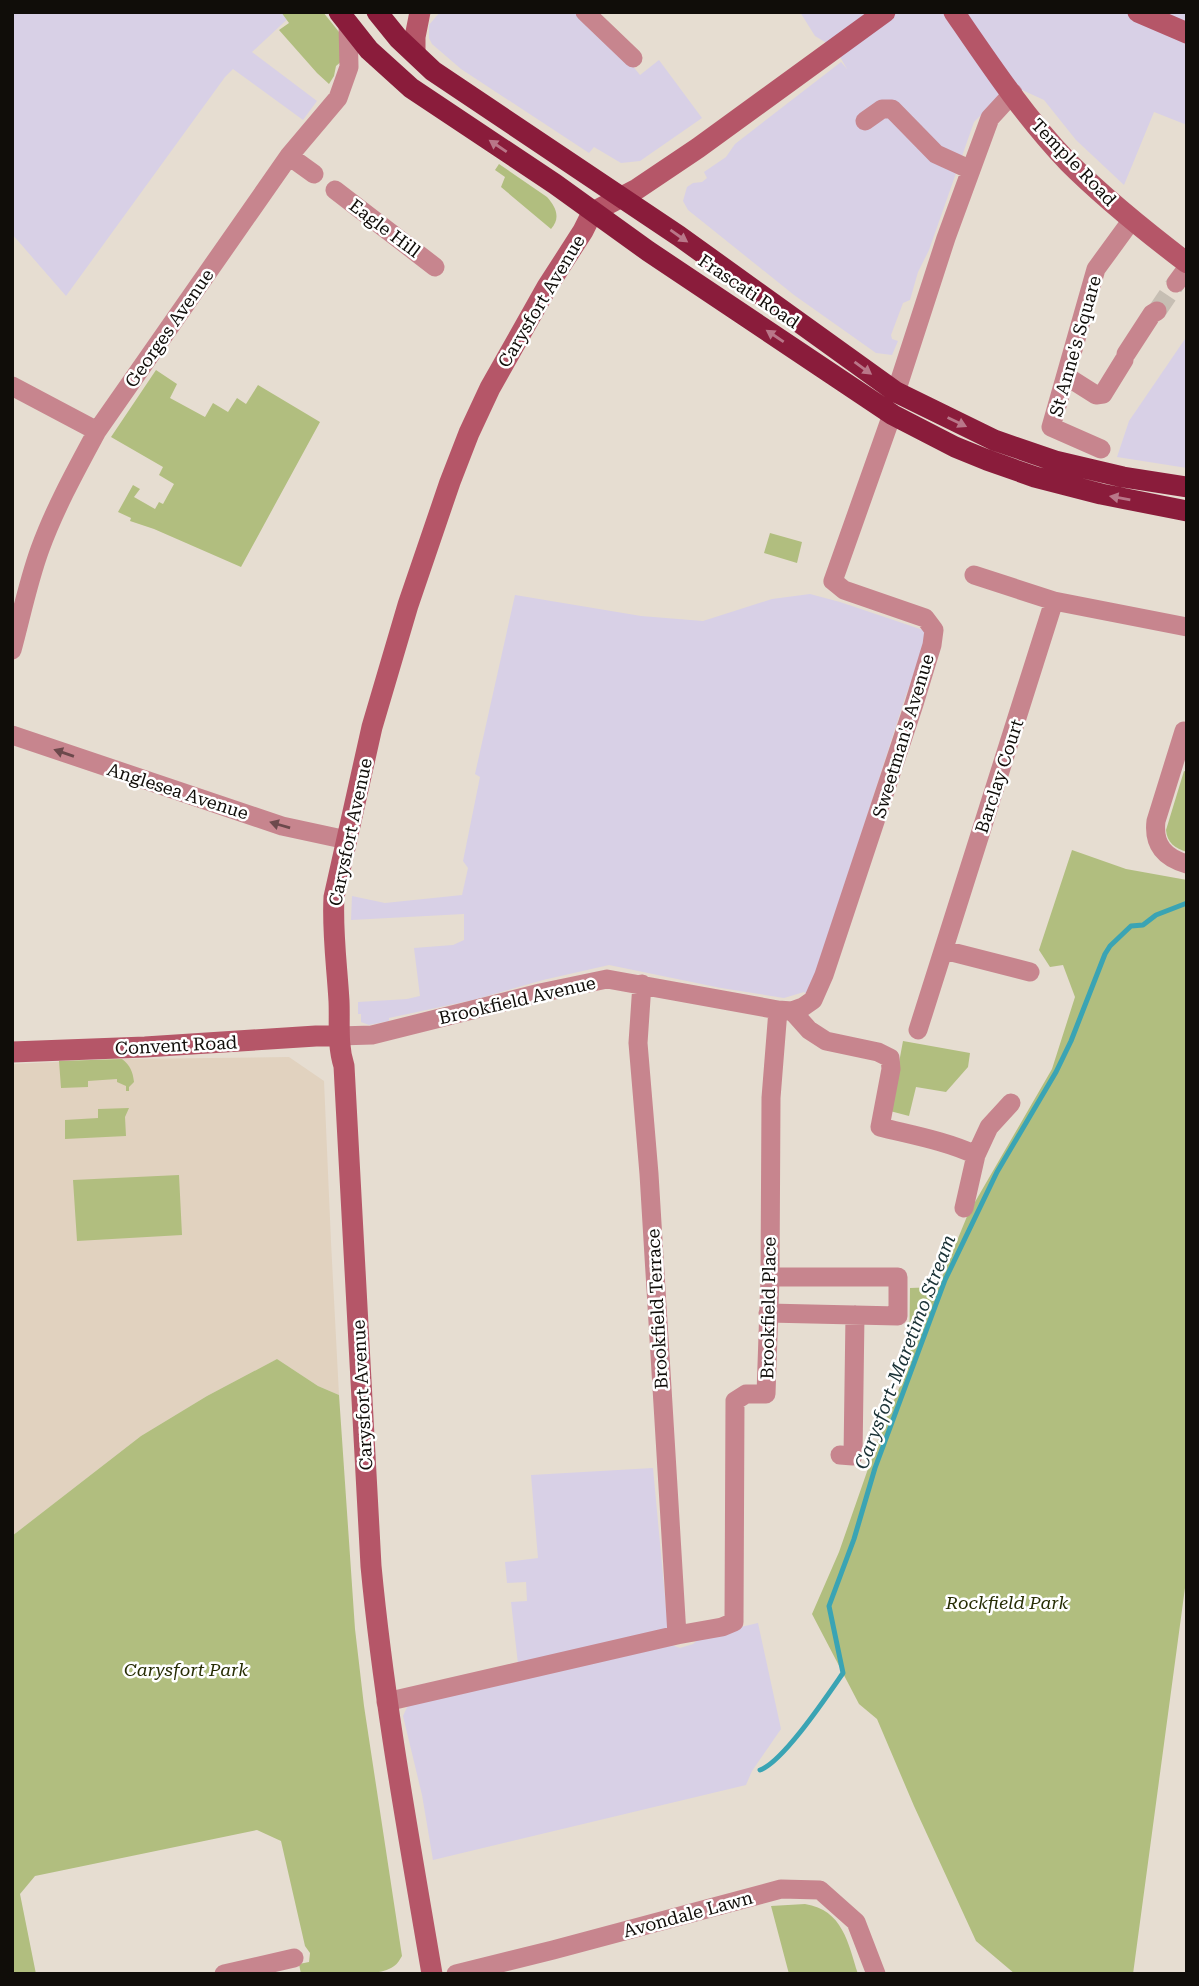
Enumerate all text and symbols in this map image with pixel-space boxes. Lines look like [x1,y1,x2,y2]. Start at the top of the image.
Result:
street label: Temple Road [1027,114,1121,210]
one-way arrow [489,139,507,153]
street label: Eagle Hill [345,194,425,262]
one-way arrow [670,229,688,243]
street label: Carysfort Avenue [493,231,589,371]
street label: Frascati Road [695,250,804,333]
street label: Georges Avenue [120,265,218,391]
street label: St Anne's Square [1045,273,1105,419]
one-way arrow [766,330,785,343]
one-way arrow [854,361,872,375]
one-way arrow [947,417,967,428]
one-way arrow [1109,492,1131,503]
street label: Sweetman's Avenue [868,651,938,821]
street label: Barclay Court [971,716,1027,836]
one-way arrow [54,747,75,758]
street label: Carysfort Avenue [324,756,376,908]
street label: Anglesea Avenue [105,758,251,824]
one-way arrow [269,819,291,830]
street label: Brookfield Avenue [436,972,598,1028]
street label: Convent Road [114,1031,238,1059]
street label: Brookfield Terrace [642,1228,672,1390]
water label: Carysfort-Maretimo Stream [850,1231,961,1472]
street label: Brookfield Place [756,1236,780,1379]
street label: Carysfort Avenue [348,1319,376,1471]
park label: Rockfield Park [945,1592,1068,1613]
park label: Carysfort Park [124,1659,248,1680]
street label: Avondale Lawn [621,1887,755,1941]

